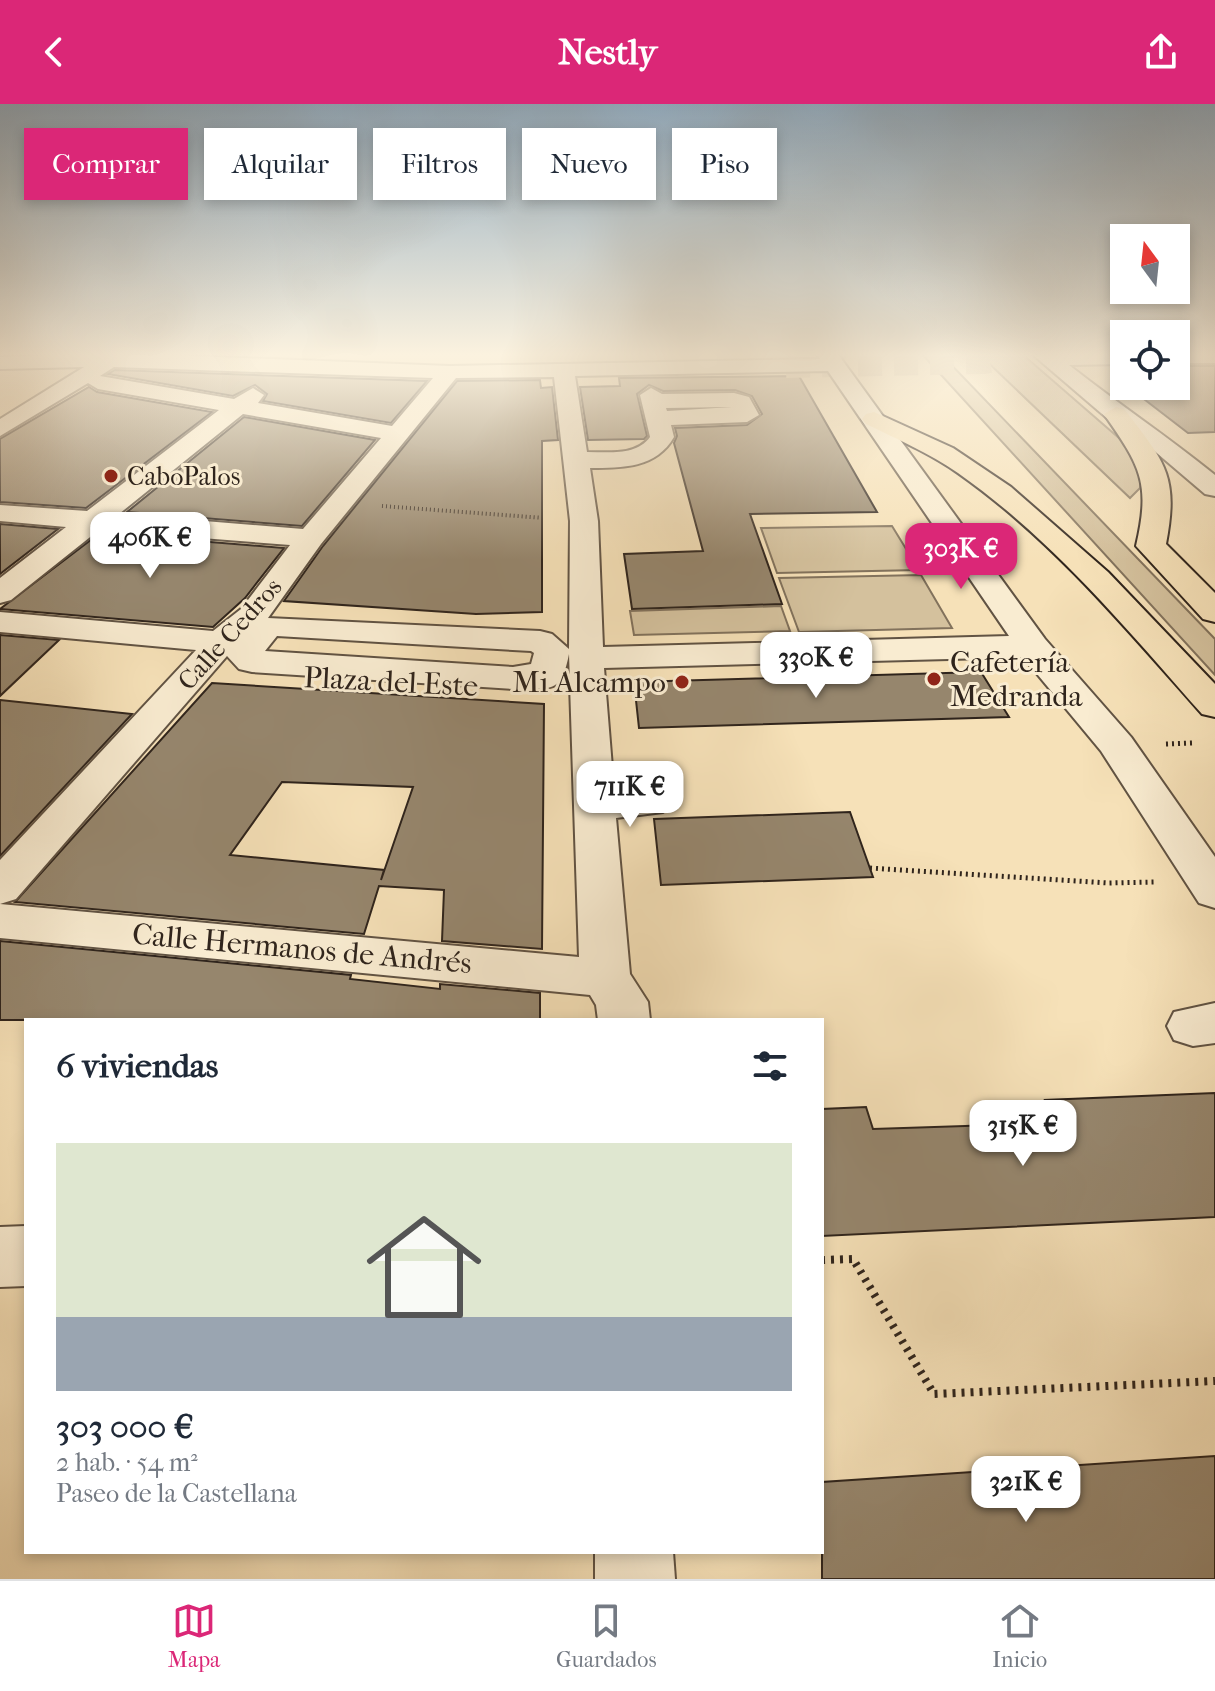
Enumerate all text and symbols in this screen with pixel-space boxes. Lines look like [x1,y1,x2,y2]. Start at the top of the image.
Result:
icon: back [32,30,76,74]
icon: share [1139,30,1183,74]
text: Nestly [558,31,657,73]
chip: Comprar [24,128,188,200]
chip: Alquilar [204,128,357,200]
chip: Filtros [373,128,506,200]
chip: Nuevo [522,128,656,200]
chip: Piso [672,128,777,200]
north arrow [1110,224,1190,304]
map controls [1110,224,1190,400]
button: locate [1110,320,1190,400]
place label: CaboPalos [127,461,240,492]
marker: CaboPalos [102,467,120,485]
pin: 406K € [85,512,215,580]
text: 406K € [108,522,192,553]
pin: 303K € [896,523,1026,591]
text: 303K € [923,533,999,564]
street label: Calle Cedros [172,571,288,697]
pin: 330K € [751,632,881,700]
text: 330K € [778,642,854,673]
place label: Cafetería Medranda [950,645,1084,714]
street label: Plaza del Este [303,660,479,704]
place label: Mi Alcampo [512,665,666,700]
marker: Cafetería Medranda [925,670,943,688]
marker: Mi Alcampo [673,673,691,691]
pin: 711K € [565,761,695,829]
text: 711K € [594,771,666,802]
street label: Calle Hermanos de Andrés [131,917,473,981]
icon: filters [748,1044,792,1088]
text: 6 viviendas [56,1046,218,1086]
pin: 315K € [958,1100,1088,1168]
text: 315K € [987,1110,1059,1141]
icon: home [352,1195,496,1339]
text: 303 000 € [56,1407,194,1447]
text: 2 hab. · 54 m² [56,1447,198,1478]
pin: 321K € [961,1456,1091,1524]
text: 321K € [989,1466,1063,1497]
text: Paseo de la Castellana [56,1478,297,1509]
tab: Mapa [168,1599,220,1673]
tab: Guardados [556,1599,657,1673]
tab: Inicio [992,1599,1047,1673]

